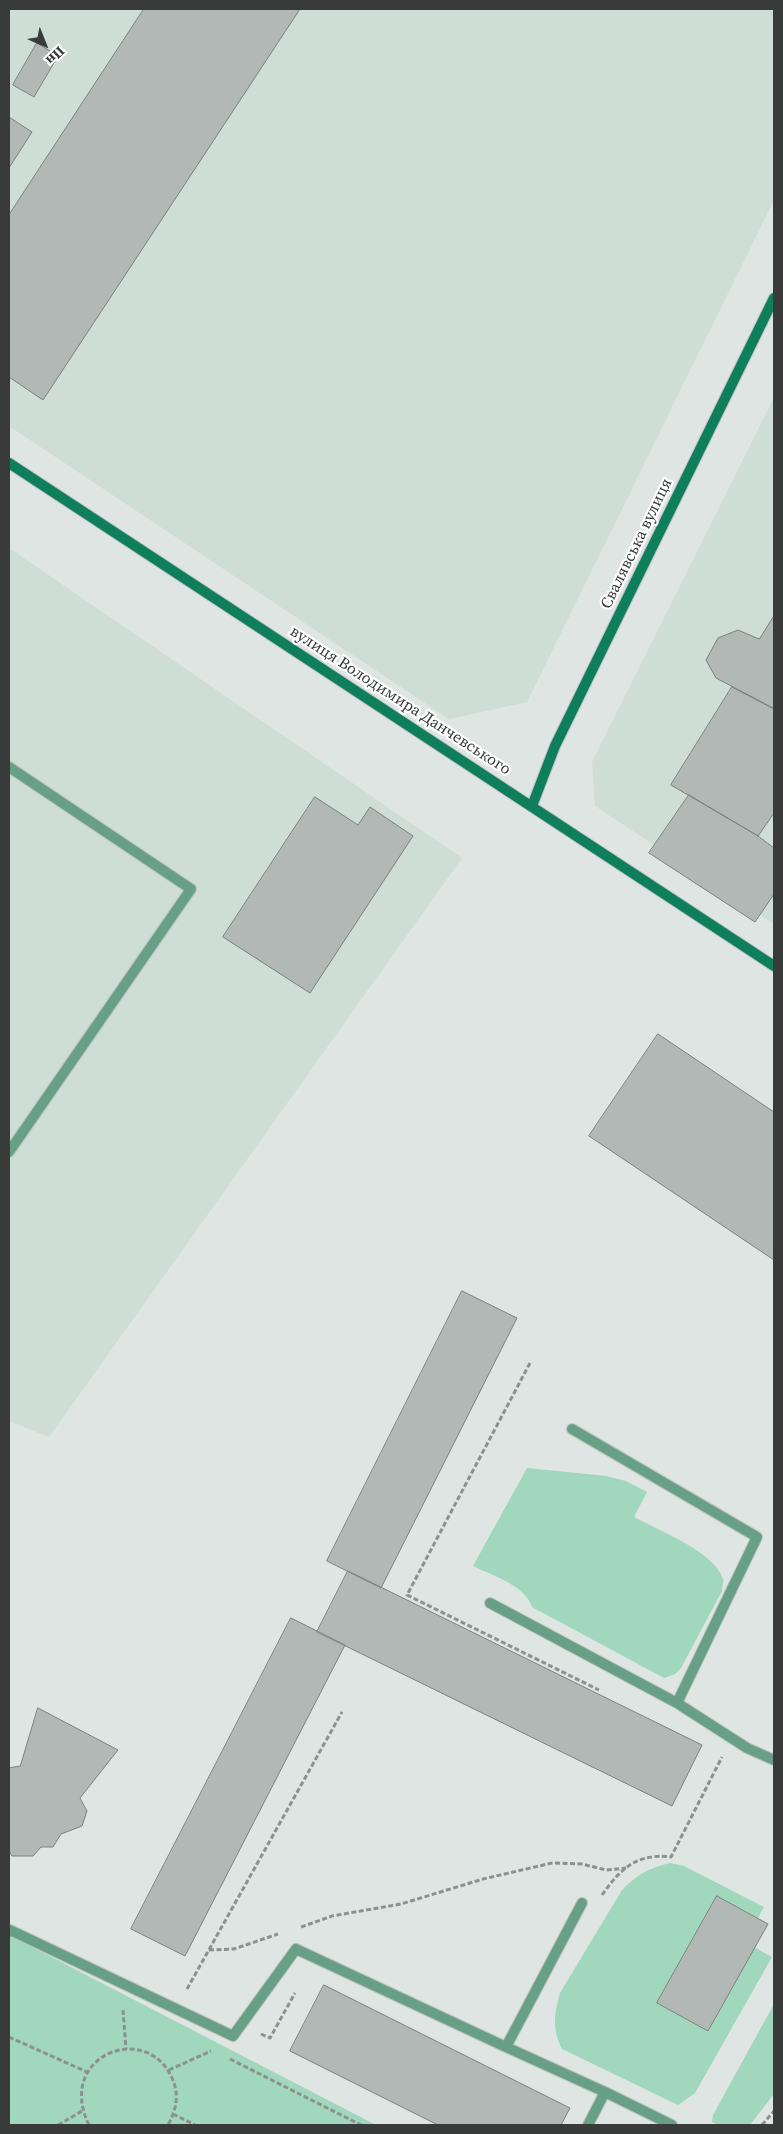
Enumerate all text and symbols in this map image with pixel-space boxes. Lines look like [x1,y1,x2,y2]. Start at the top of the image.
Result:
north arrow [20,20,70,70]
text: Пн [41,42,69,70]
street label: Свалявська вулиця [597,476,677,612]
street label: вулиця Володимира Данчевського [286,622,514,780]

